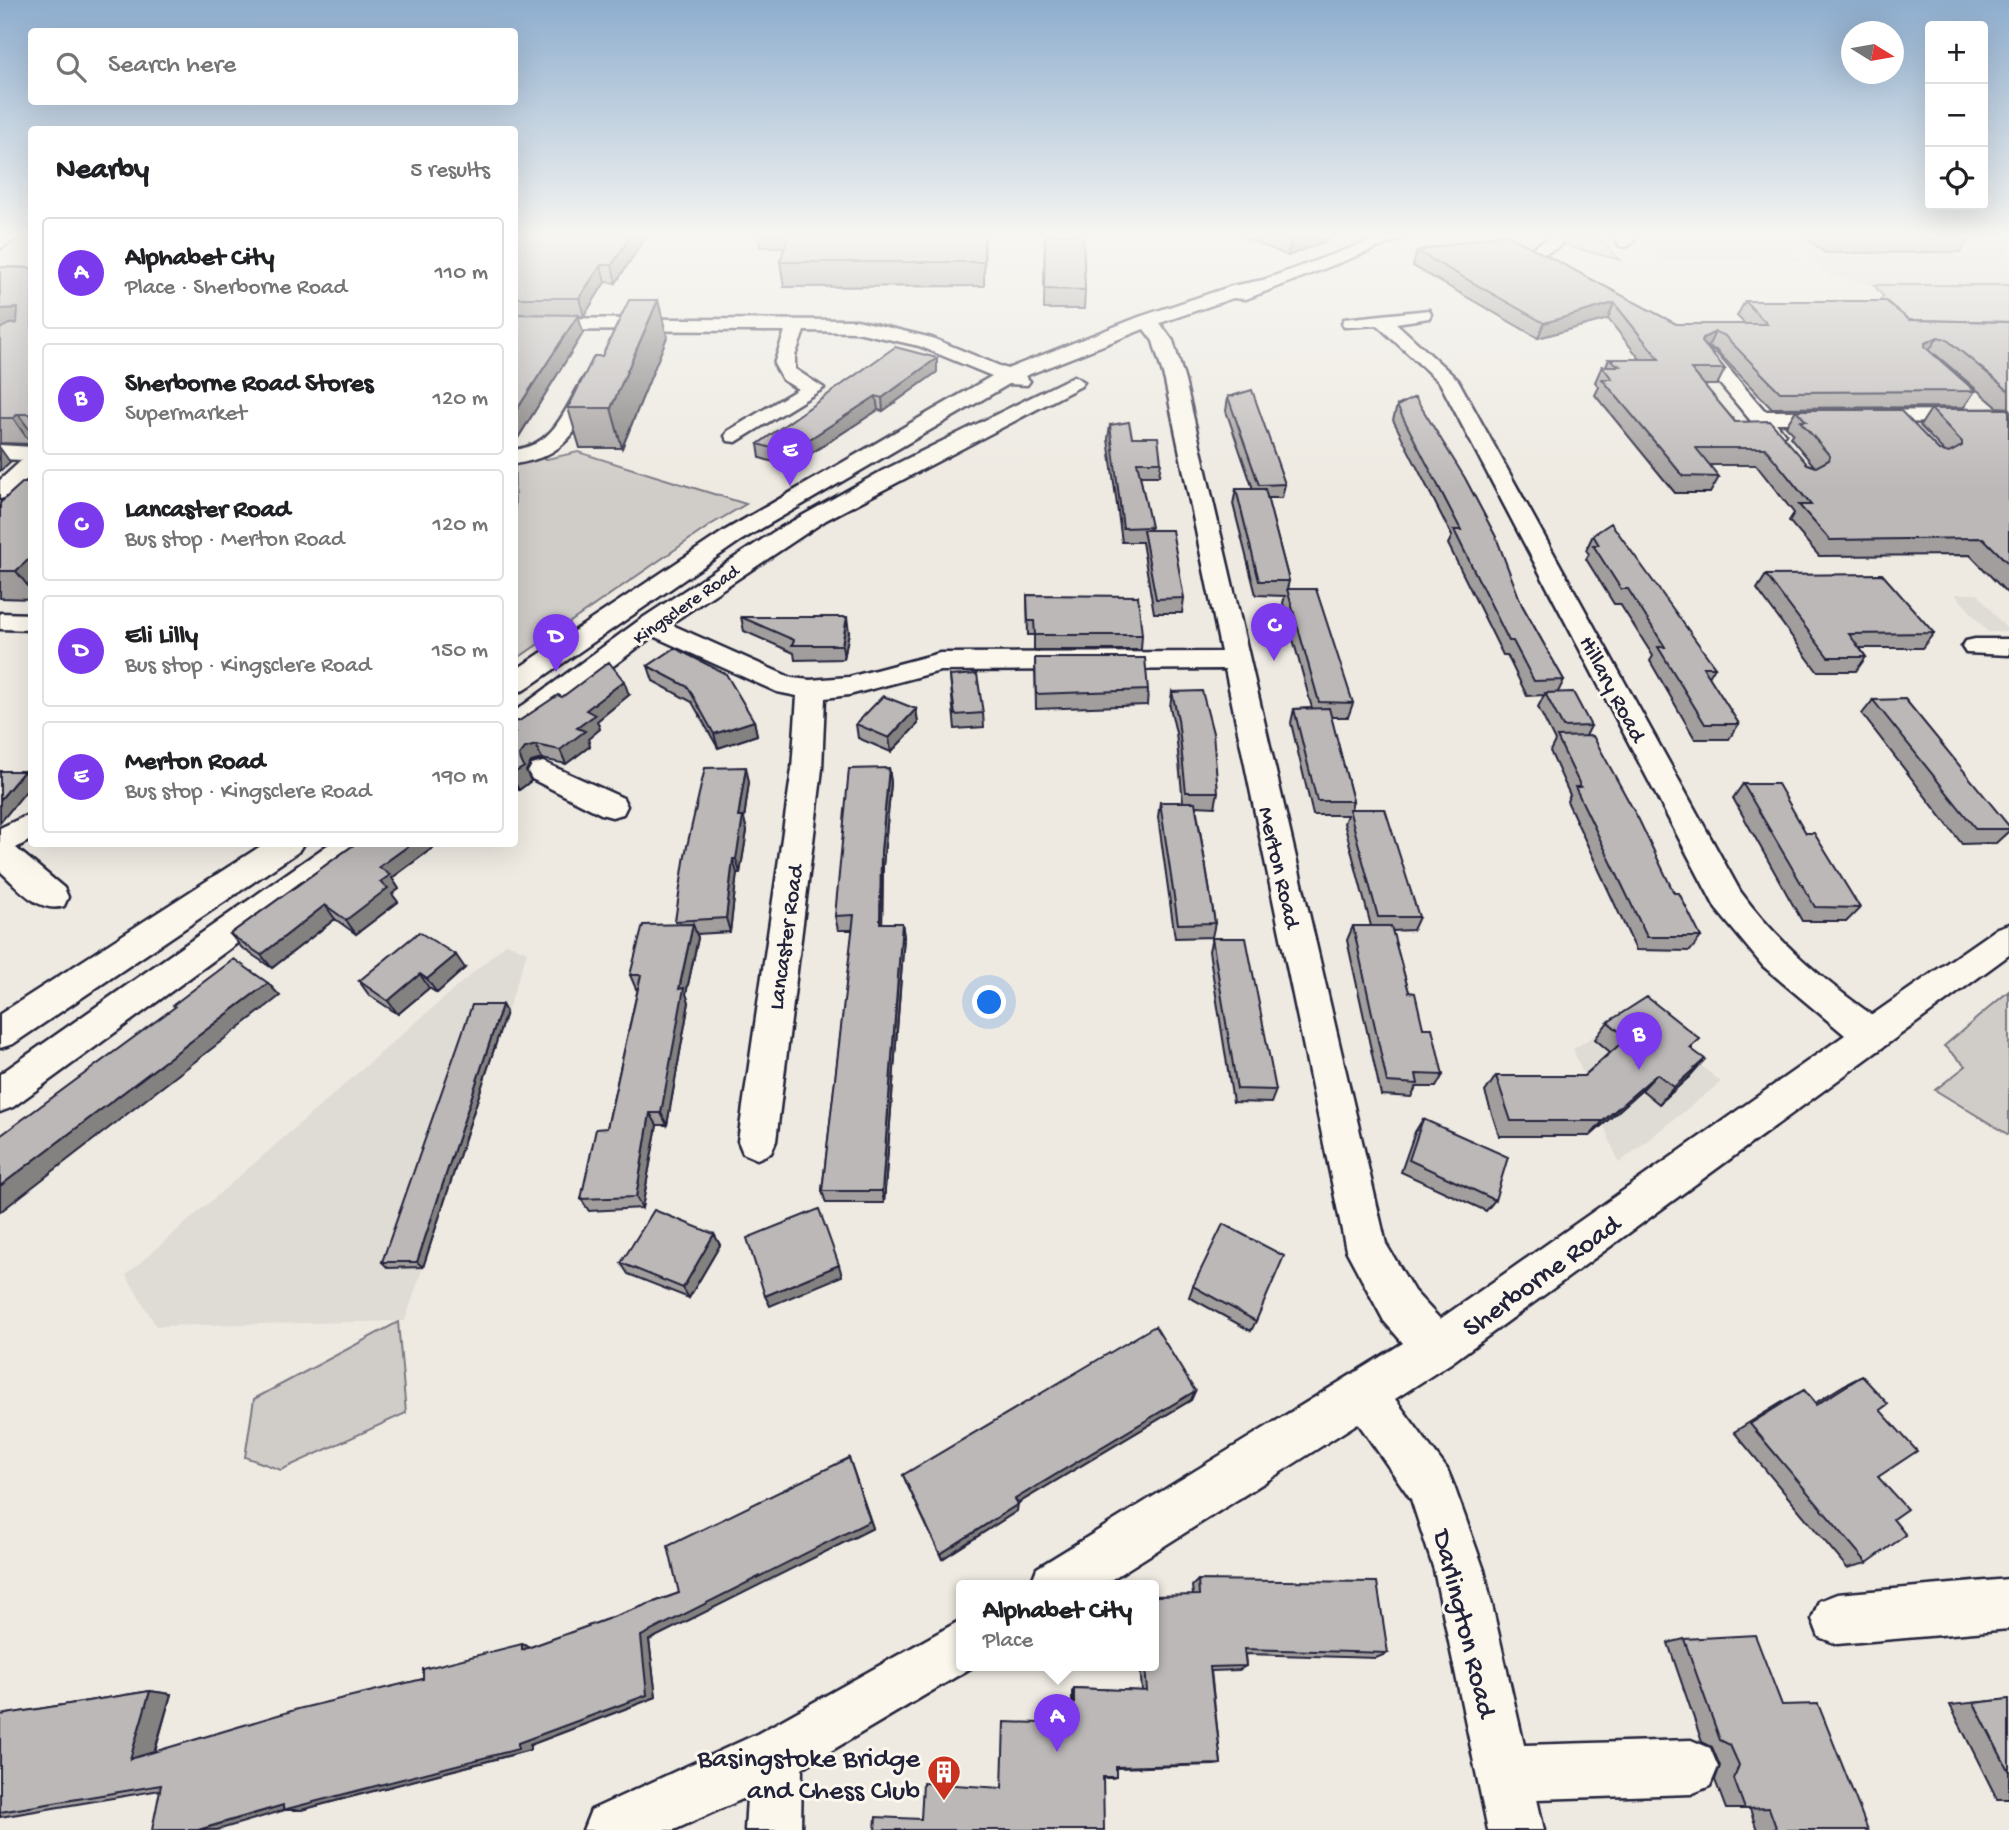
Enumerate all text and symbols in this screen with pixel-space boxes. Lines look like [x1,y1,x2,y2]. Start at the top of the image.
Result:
north arrow [1841,21,1904,84]
map controls [1925,21,1988,210]
button: + [1925,21,1988,84]
search box [28,28,518,105]
icon: search [52,48,90,86]
text: Search here [108,51,236,82]
button: − [1925,84,1988,147]
button: locate [1925,147,1988,210]
text: Nearby [56,154,149,189]
text: 5 results [410,158,490,185]
text: Alphabet City [125,244,274,275]
text: A [74,260,88,287]
text: 110 m [435,260,488,287]
text: Place · Sherborne Road [125,275,347,302]
text: Sherborne Road Stores [125,370,373,401]
text: B [75,386,87,413]
text: 120 m [433,386,488,413]
text: Supermarket [125,401,247,428]
pin: E [767,428,813,486]
text: Lancaster Road [125,496,290,527]
text: C [75,512,87,539]
text: 120 m [433,512,488,539]
text: Bus stop · Merton Road [125,527,345,554]
street label: Kingsclere Road [629,560,746,651]
pin: C [1251,603,1297,661]
pin: D [533,614,579,672]
text: Eli Lilly [125,622,198,653]
street label: Hillary Road [1572,632,1651,749]
text: D [74,638,89,665]
text: 150 m [432,638,488,665]
text: Bus stop · Kingsclere Road [125,653,371,680]
text: Merton Road [125,748,265,779]
text: E [74,764,88,791]
text: 190 m [432,764,488,791]
text: Bus stop · Kingsclere Road [125,779,371,806]
street label: Merton Road [1250,804,1305,933]
street label: Lancaster Road [764,862,811,1012]
your location [972,985,1006,1019]
pin: B [1616,1012,1662,1070]
street label: Sherborne Road [1457,1208,1630,1346]
street label: Darlington Road [1423,1525,1503,1724]
popup [956,1580,1159,1671]
text: Alphabet City [983,1597,1132,1628]
text: Place [983,1628,1033,1655]
pin: A [1034,1694,1080,1752]
place label: Basingstoke Bridge and Chess Club [697,1744,921,1809]
building icon: Basingstoke Bridge and Chess Club [925,1753,963,1802]

